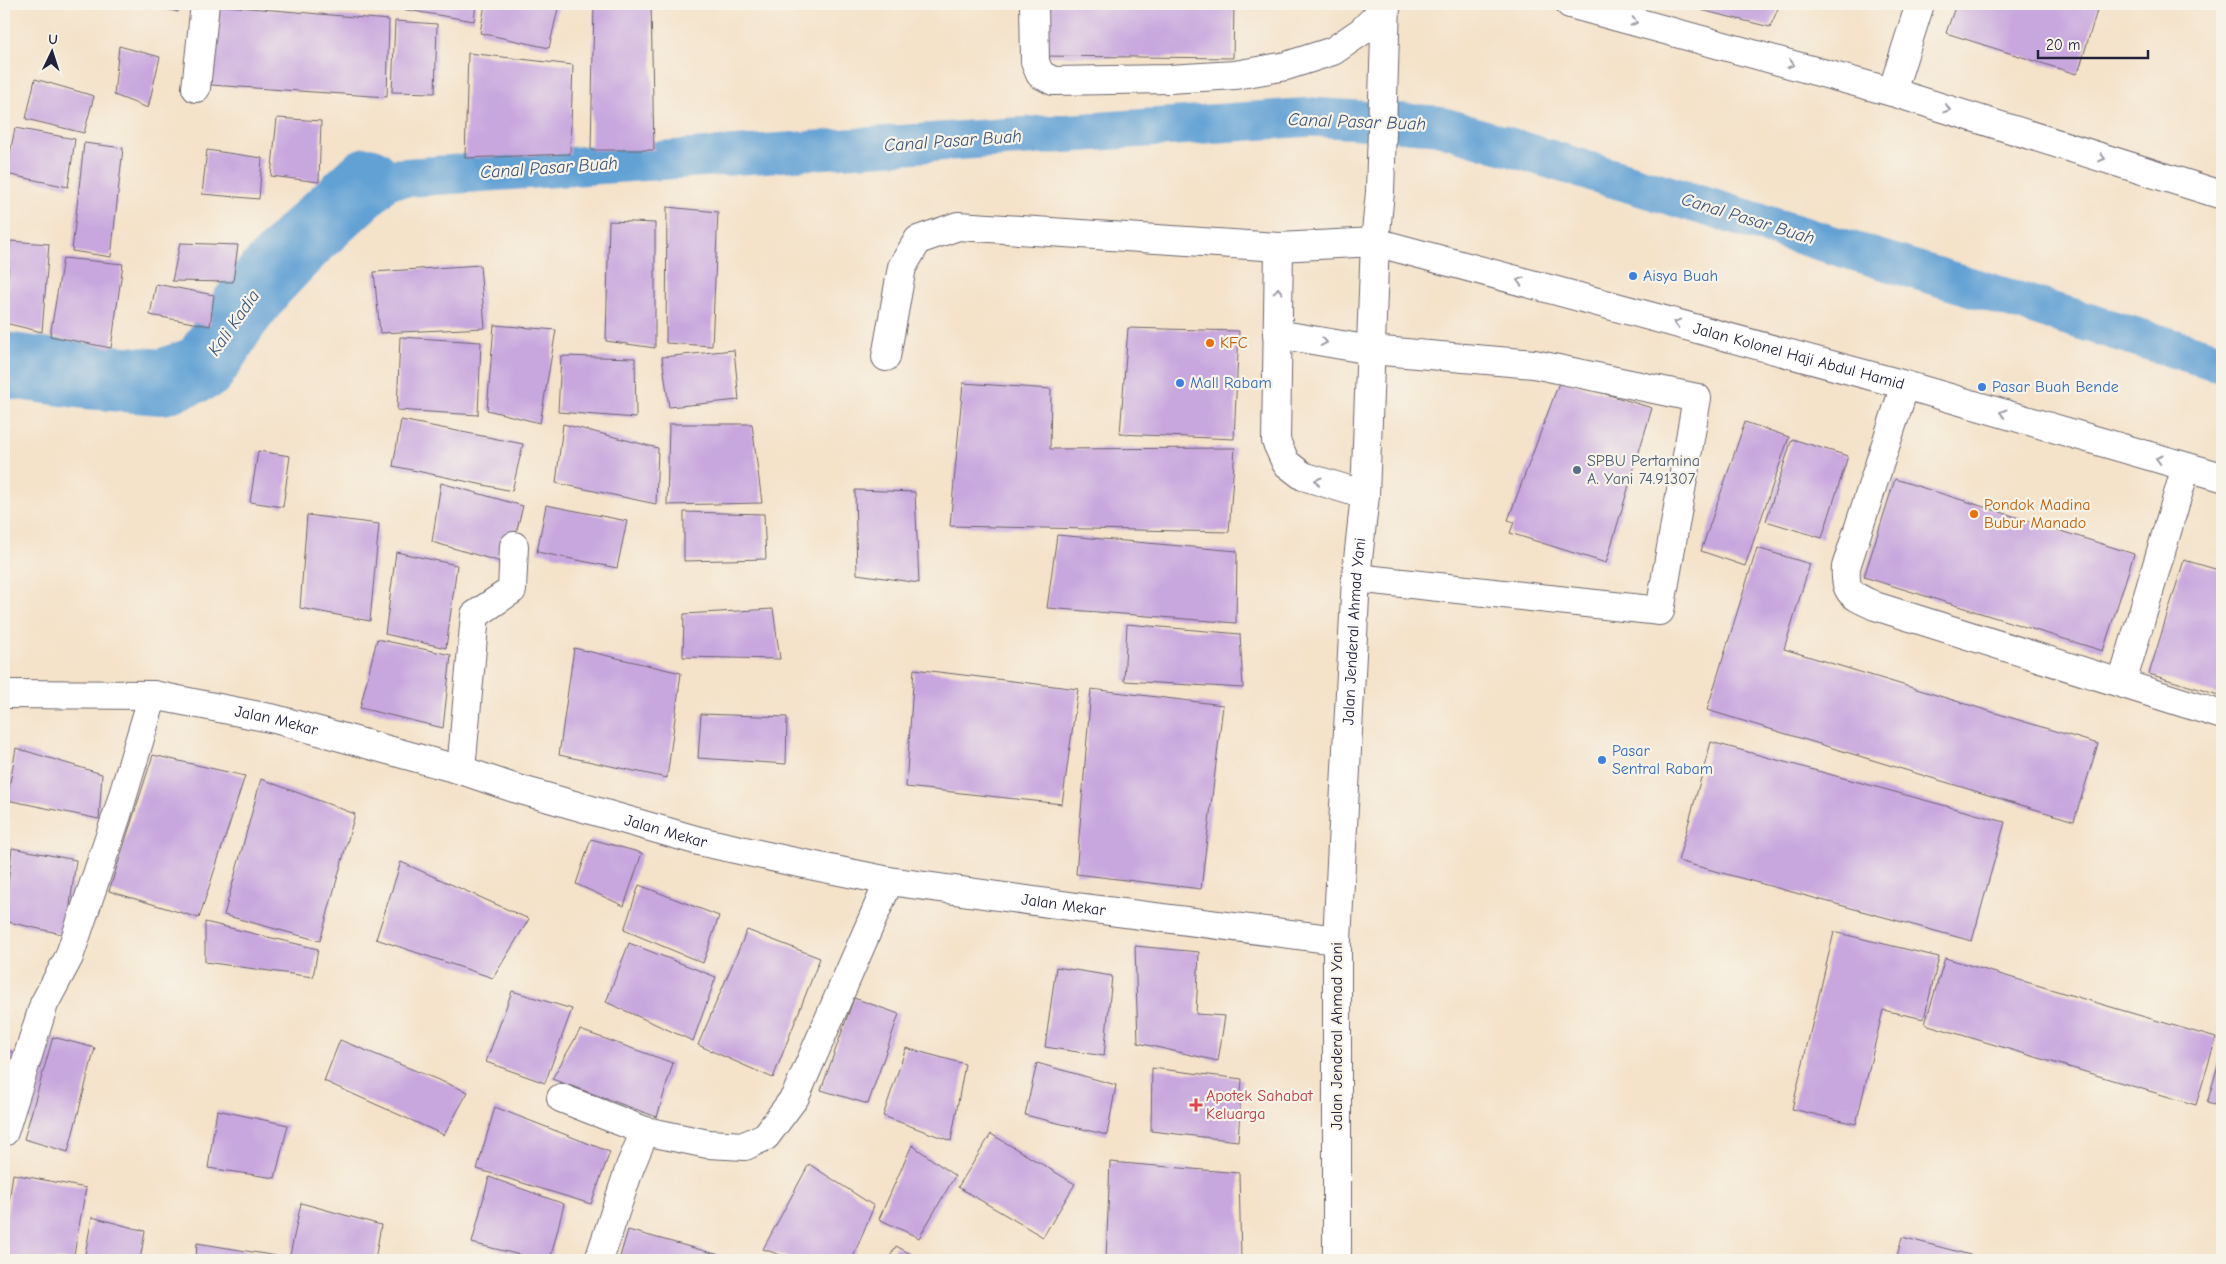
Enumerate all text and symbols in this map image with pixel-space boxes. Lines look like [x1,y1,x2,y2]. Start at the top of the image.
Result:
one-way arrow [1630,16,1638,26]
north arrow [28,28,78,78]
scale bar [2038,28,2148,60]
text: U [48,31,58,48]
text: 20 m [2046,36,2080,54]
one-way arrow [1787,59,1795,69]
one-way arrow [1942,104,1951,114]
water label: Canal Pasar Buah [1288,109,1426,135]
water label: Canal Pasar Buah [883,126,1023,156]
water label: Canal Pasar Buah [479,153,619,183]
one-way arrow [2097,153,2106,163]
water label: Canal Pasar Buah [1679,189,1817,249]
place label: Aisya Buah [1643,267,1718,285]
marker: Aisya Buah [1627,270,1639,282]
one-way arrow [1516,276,1525,287]
water label: Kali Kadia [204,286,264,360]
one-way arrow [1273,286,1283,294]
one-way arrow [1674,319,1682,329]
street label: Jalan Kolonel Haji Abdul Hamid [1691,319,1906,393]
place label: KFC [1220,334,1248,352]
marker: KFC [1204,337,1216,349]
one-way arrow [1320,337,1328,347]
place label: Mall Rabam [1190,374,1272,392]
marker: Mall Rabam [1174,377,1186,389]
place label: Pasar Buah Bende [1992,378,2119,396]
marker: Pasar Buah Bende [1976,381,1988,393]
one-way arrow [1999,409,2007,419]
place label: SPBU Pertamina A. Yani 74.91307 [1587,452,1700,488]
one-way arrow [2155,454,2163,464]
marker: SPBU Pertamina A. Yani 74.91307 [1571,464,1583,476]
one-way arrow [1315,476,1323,486]
place label: Pondok Madina Bubur Manado [1984,496,2091,532]
marker: Pondok Madina Bubur Manado [1968,508,1980,520]
street label: Jalan Jenderal Ahmad Yani [1339,537,1369,726]
street label: Jalan Mekar [233,702,321,740]
place label: Pasar Sentral Rabam [1612,742,1713,778]
marker: Pasar Sentral Rabam [1596,754,1608,766]
street label: Jalan Mekar [622,811,709,852]
street label: Jalan Mekar [1020,890,1107,920]
street label: Jalan Jenderal Ahmad Yani [1328,942,1346,1130]
place label: Apotek Sahabat Keluarga [1206,1087,1313,1123]
marker: Apotek Sahabat Keluarga [1190,1099,1202,1111]

